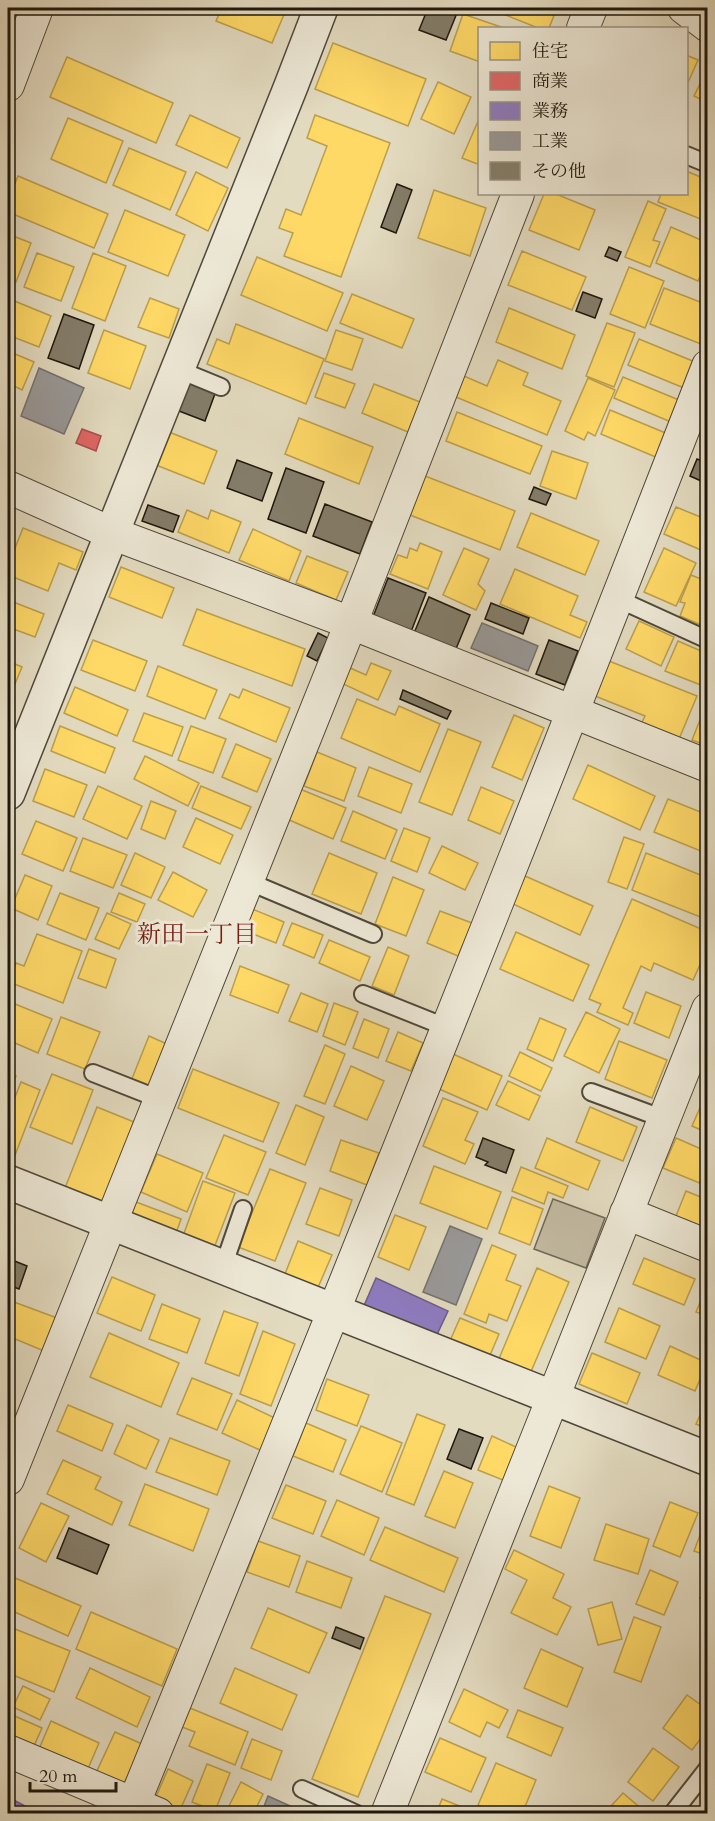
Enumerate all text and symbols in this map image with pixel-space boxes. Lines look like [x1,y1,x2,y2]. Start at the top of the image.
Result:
legend [478,27,688,195]
text: 住宅 [532,39,568,64]
text: 商業 [532,69,568,94]
text: 業務 [532,99,568,124]
text: 工業 [532,129,568,154]
text: その他 [532,159,586,184]
district label: 新田一丁目 [137,918,257,951]
scale bar [30,1755,116,1793]
text: 20 m [39,1764,78,1789]

